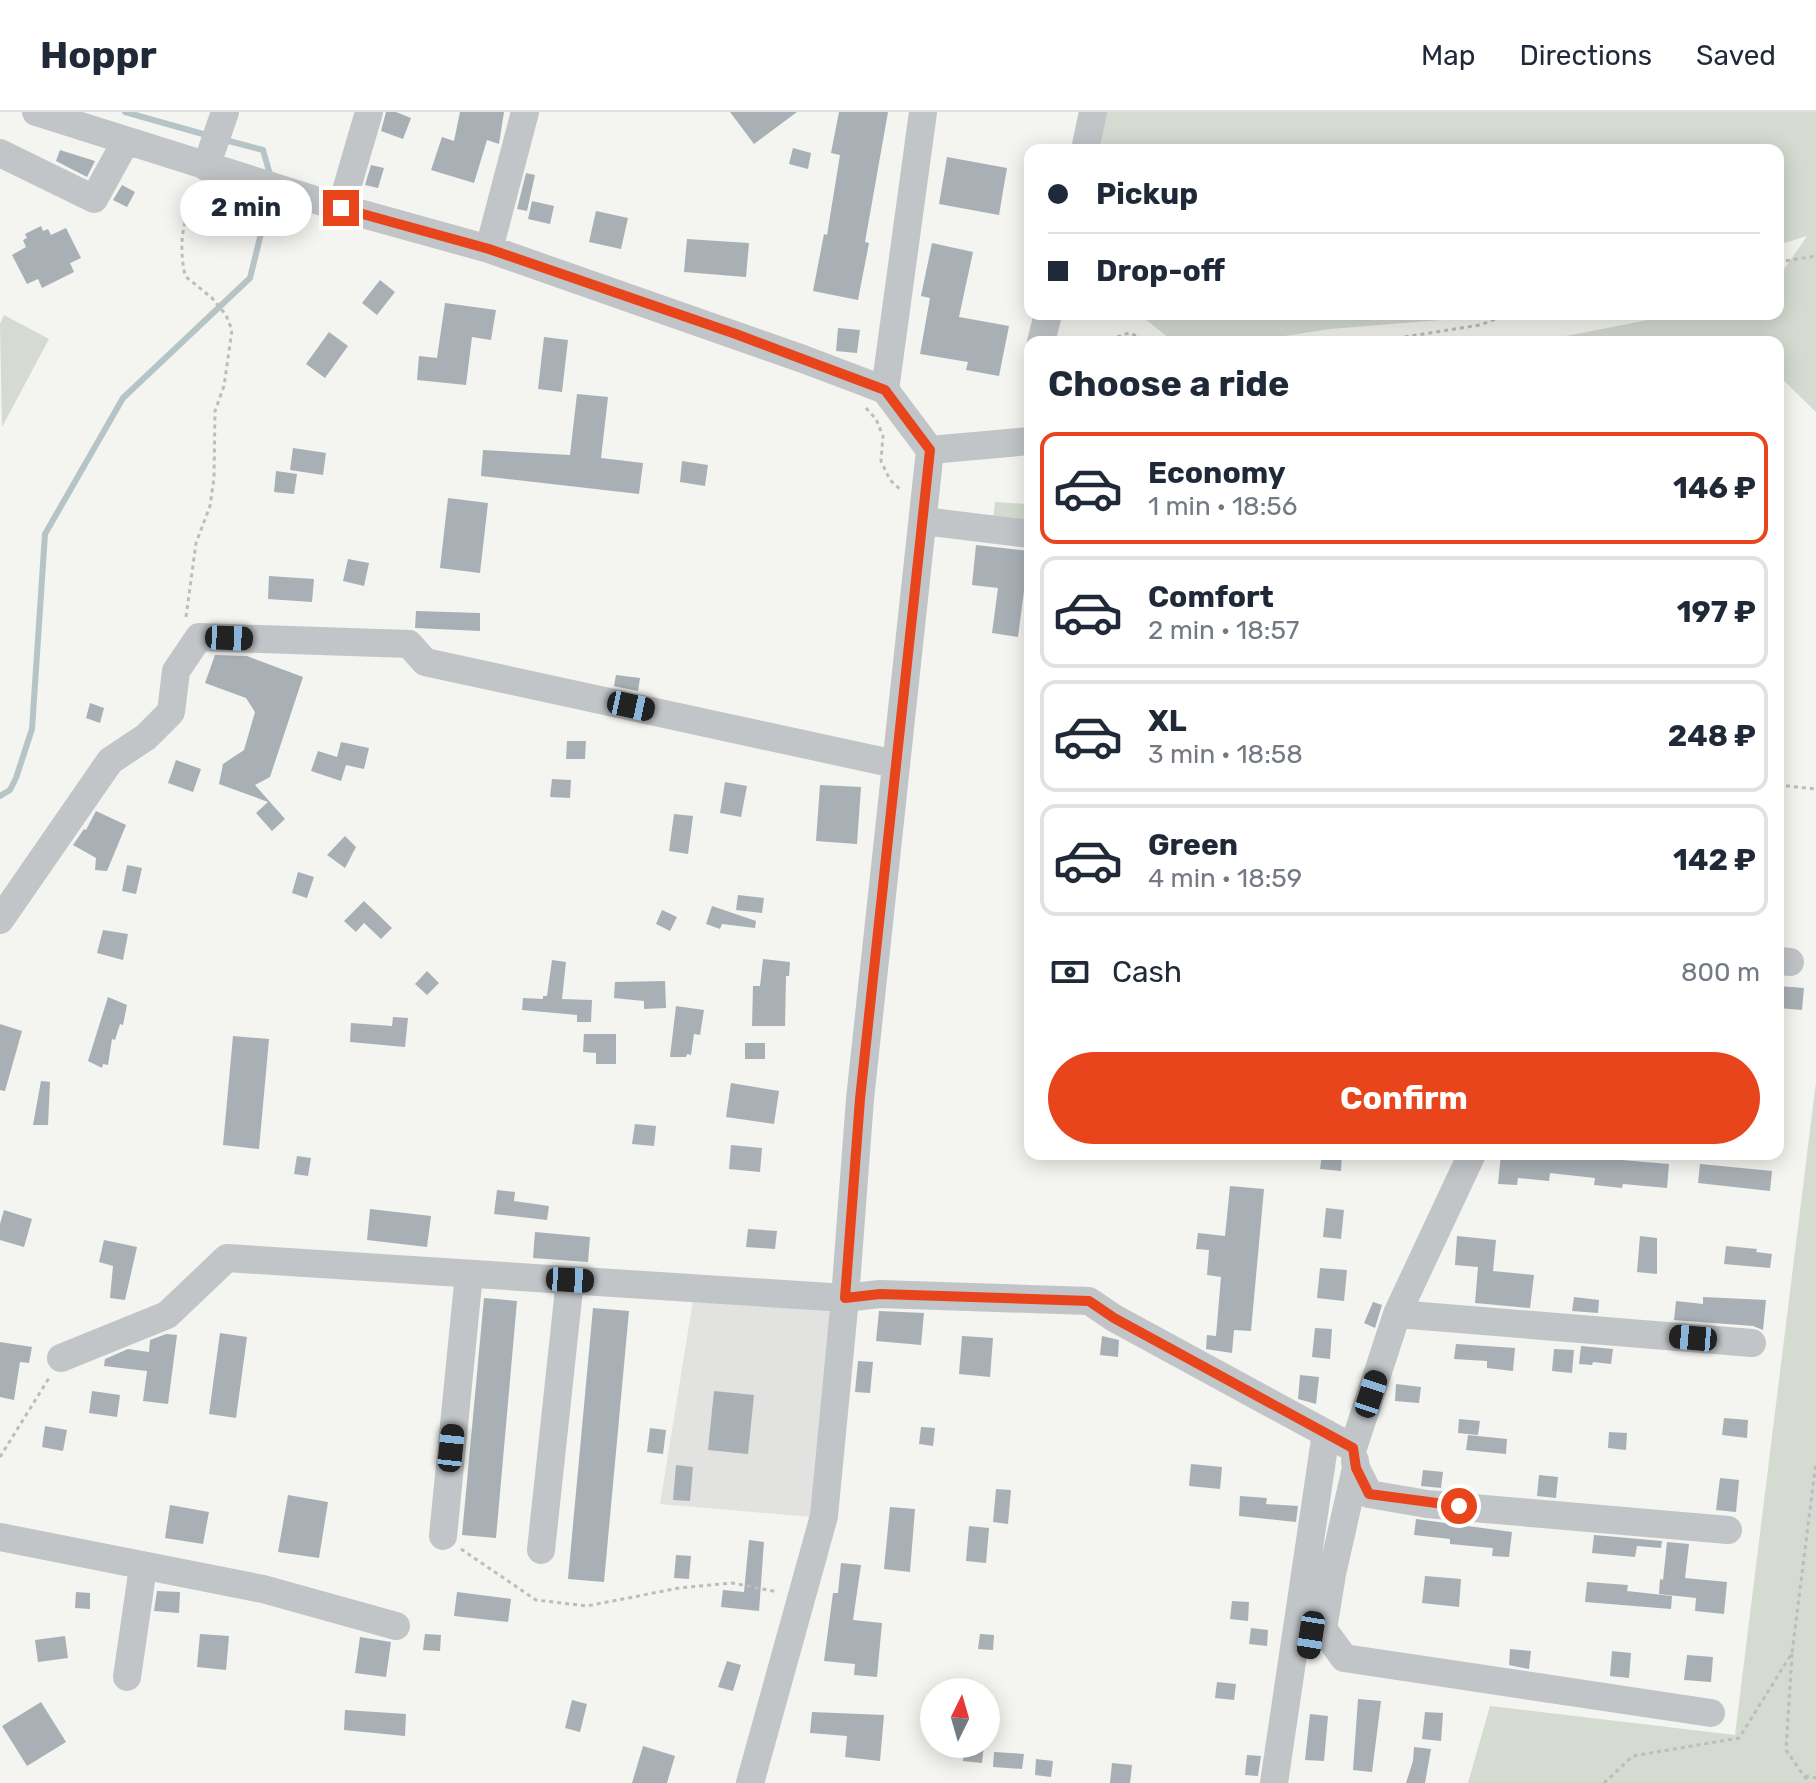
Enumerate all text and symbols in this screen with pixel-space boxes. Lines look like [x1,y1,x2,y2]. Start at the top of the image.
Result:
text: Hoppr [40,32,157,78]
text: Map [1421,39,1475,72]
text: Directions [1519,39,1652,72]
text: Saved [1696,39,1776,72]
text: Pickup [1096,176,1198,212]
callout: 2 min [181,180,313,236]
route end [323,190,359,226]
text: 2 min [211,192,281,223]
text: Drop-off [1096,253,1225,289]
text: Choose a ride [1048,362,1289,405]
icon: car [1052,452,1124,524]
text: Economy [1148,455,1286,491]
text: 146 ₽ [1673,470,1756,506]
text: 1 min · 18:56 [1148,491,1297,522]
icon: car [1052,576,1124,648]
text: Comfort [1148,579,1274,615]
text: 197 ₽ [1677,594,1756,630]
text: 2 min · 18:57 [1148,615,1299,646]
car [205,625,253,651]
car [605,689,657,723]
icon: car [1052,700,1124,772]
text: XL [1148,703,1187,739]
text: 248 ₽ [1668,718,1756,754]
text: 3 min · 18:58 [1148,739,1303,770]
icon: car [1052,824,1124,896]
text: Green [1148,827,1238,863]
text: 142 ₽ [1673,842,1756,878]
text: 4 min · 18:59 [1148,863,1302,894]
icon: cash [1048,950,1092,994]
text: Cash [1112,954,1182,990]
text: 800 m [1681,957,1760,988]
button: Confirm [1048,1052,1760,1144]
car [545,1267,595,1293]
car [1668,1324,1718,1352]
car [1352,1367,1390,1421]
car [437,1423,465,1473]
route start [1441,1488,1477,1524]
car [1295,1609,1327,1661]
north arrow [920,1678,1000,1758]
map controls [920,1678,1000,1758]

